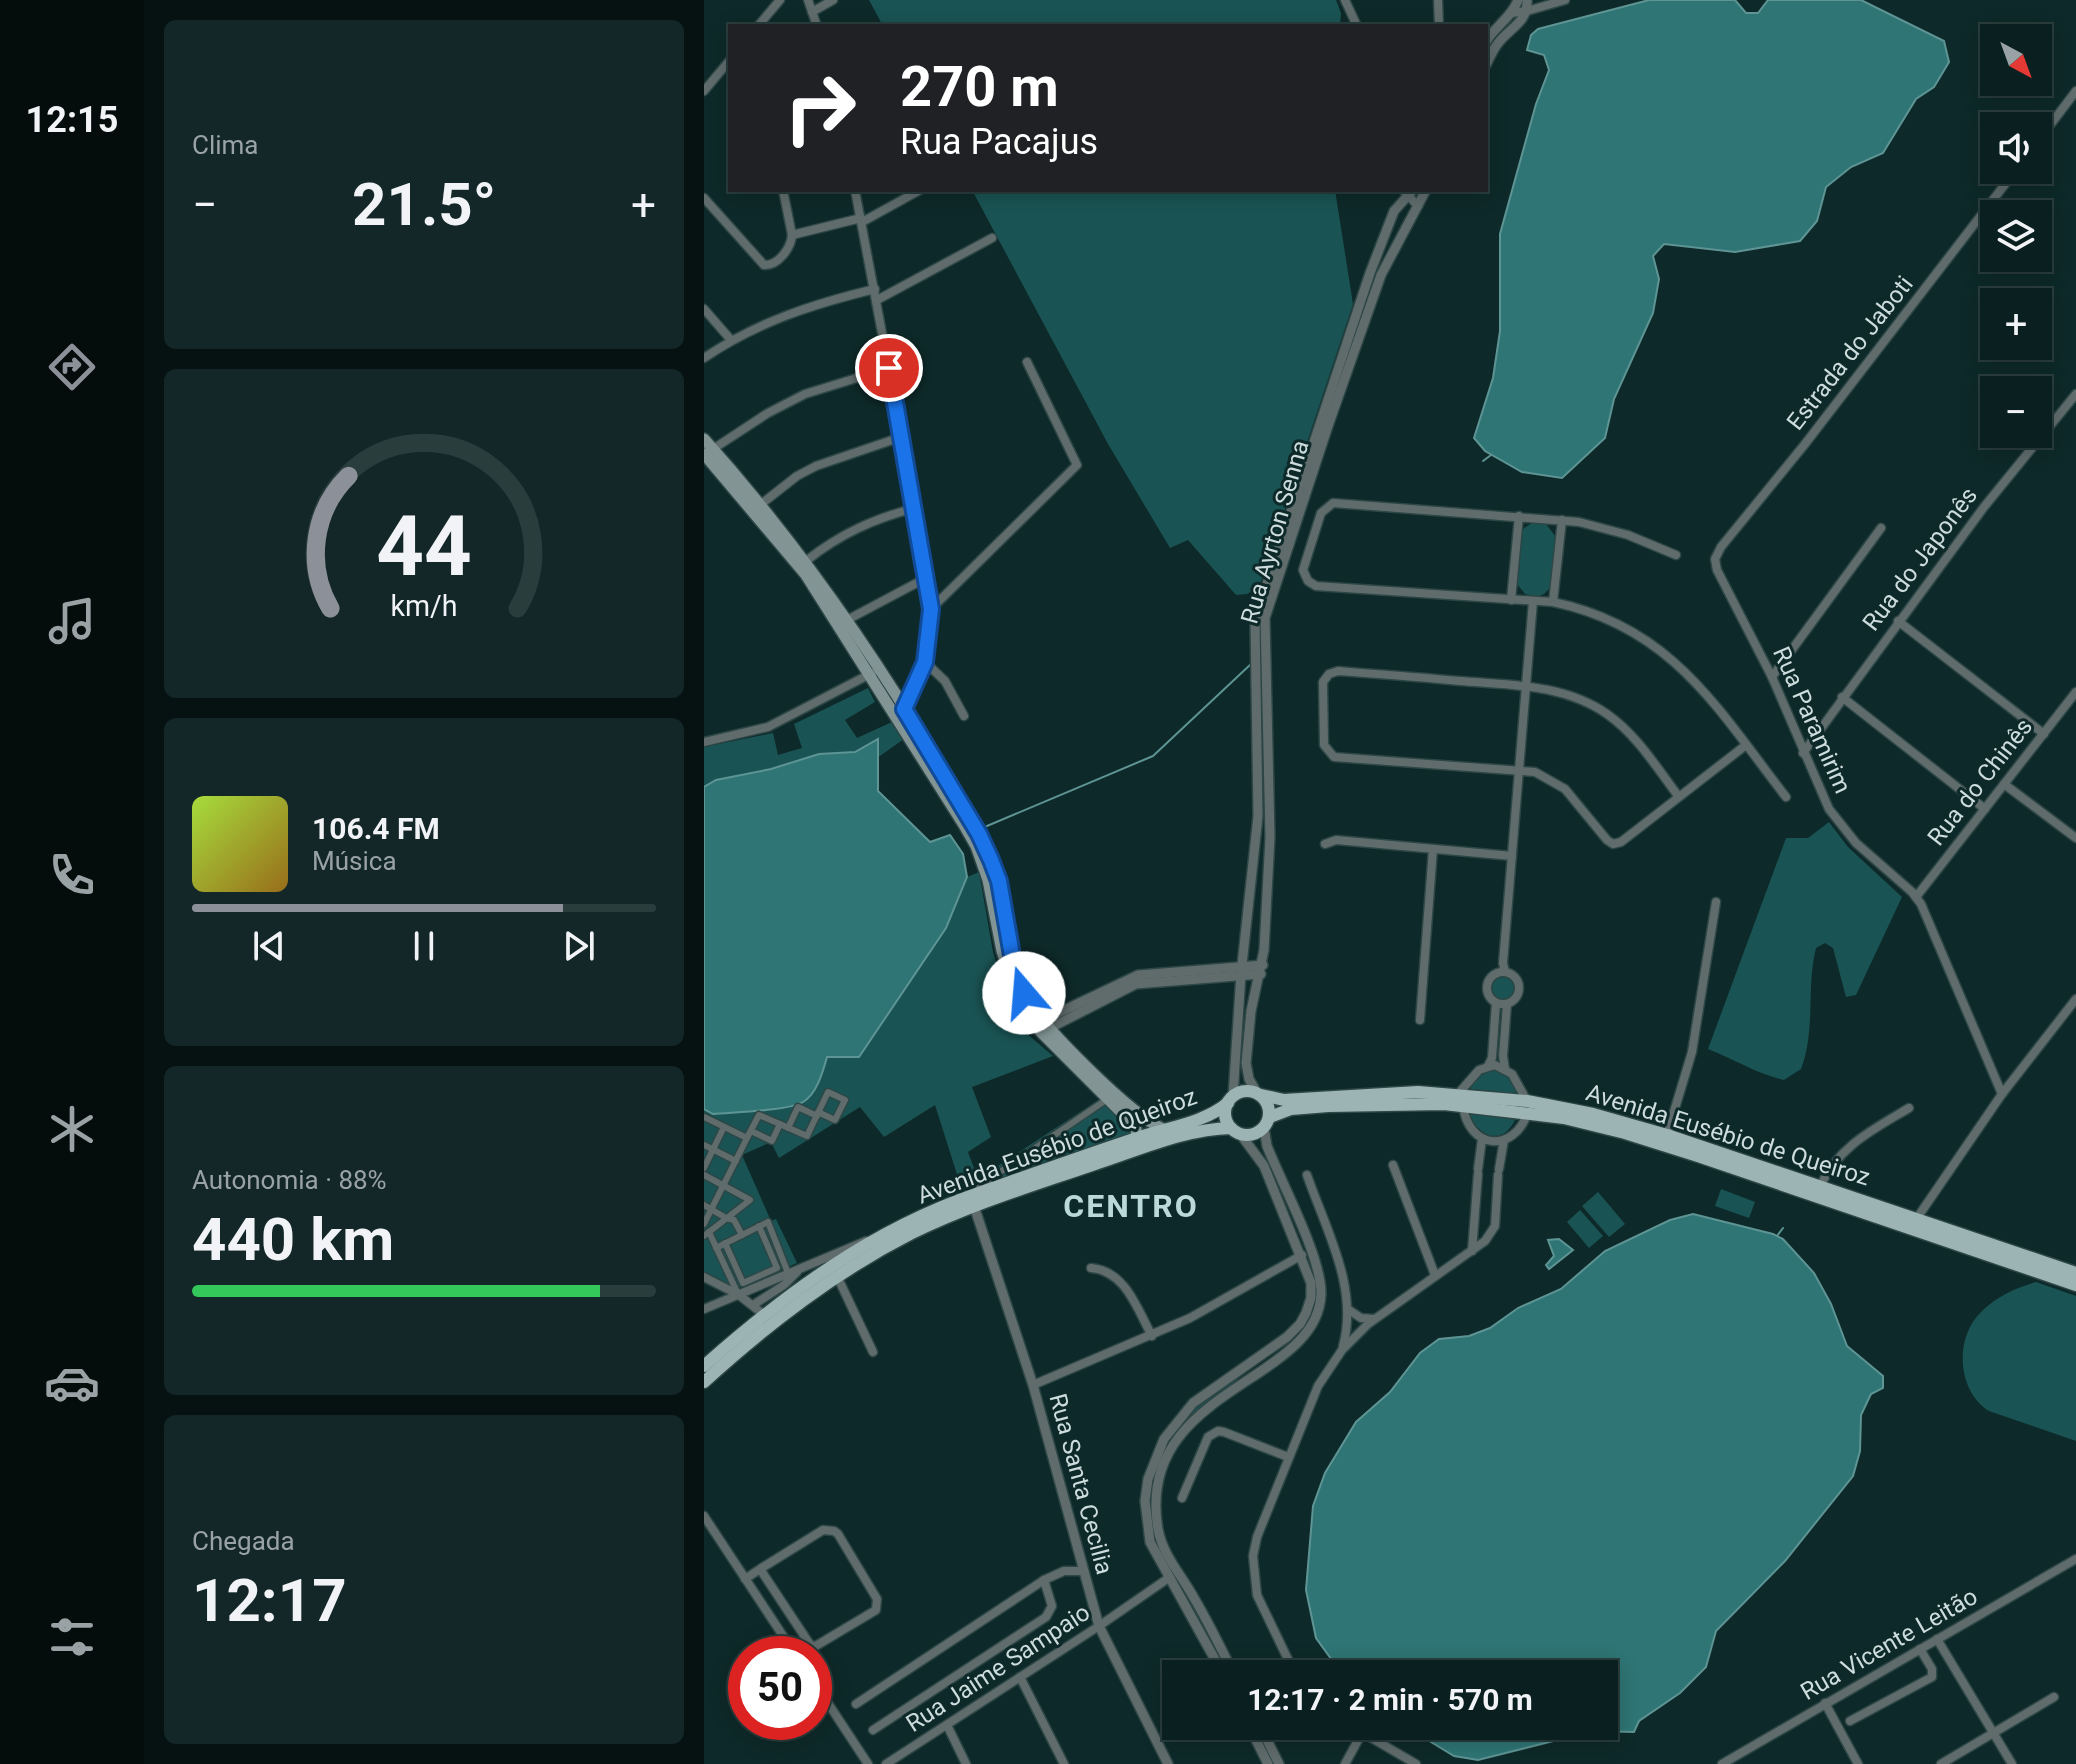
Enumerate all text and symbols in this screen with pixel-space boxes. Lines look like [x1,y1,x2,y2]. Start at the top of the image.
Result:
north arrow [1980,24,2052,96]
map controls [1980,24,2052,448]
text: 270 m [900,54,1059,120]
icon: right [768,56,872,160]
text: 12:15 [26,99,118,141]
button: sound [1980,112,2052,184]
text: Rua Pacajus [900,121,1098,163]
text: Clima [192,130,259,160]
text: 21.5° [352,169,496,240]
text: − [192,179,217,231]
text: + [631,179,656,231]
button: layers [1980,200,2052,272]
street label: Estrada do Jaboti [1781,271,1919,435]
button: + [1980,288,2052,360]
pin [855,334,923,402]
icon: directions [44,339,100,395]
icon: arrive [867,346,911,390]
button: − [1980,376,2052,448]
street label: Rua Ayrton Senna [1235,437,1315,627]
street label: Rua do Japonês [1857,482,1983,636]
text: 44 [376,498,472,595]
text: km/h [390,589,458,623]
icon: music [44,593,100,649]
street label: Rua Paramirim [1767,642,1857,798]
street label: Rua do Chinês [1922,713,2038,851]
text: 106.4 FM [312,811,440,846]
text: Música [312,846,397,876]
icon: phone [44,847,100,903]
icon: previous [247,924,291,968]
icon: pause [402,924,446,968]
icon: next [557,924,601,968]
position arrow [982,951,1066,1035]
street label: Avenida Eusébio de Queiroz [1583,1078,1873,1192]
street label: Avenida Eusébio de Queiroz [913,1082,1201,1210]
icon: climate [44,1101,100,1157]
text: Autonomia · 88% [192,1165,387,1195]
district label: CENTRO [1063,1187,1199,1225]
text: 440 km [192,1204,394,1275]
icon: car [44,1355,100,1411]
street label: Rua Santa Cecilia [1043,1391,1119,1577]
text: Chegada [192,1526,295,1556]
text: 12:17 [192,1565,347,1636]
street label: Rua Vicente Leitão [1796,1582,1982,1706]
street label: Rua Jaime Sampaio [901,1598,1095,1738]
icon: filters [44,1609,100,1665]
speed limit sign: 50 [728,1636,832,1740]
text: 12:17 · 2 min · 570 m [1247,1682,1533,1717]

